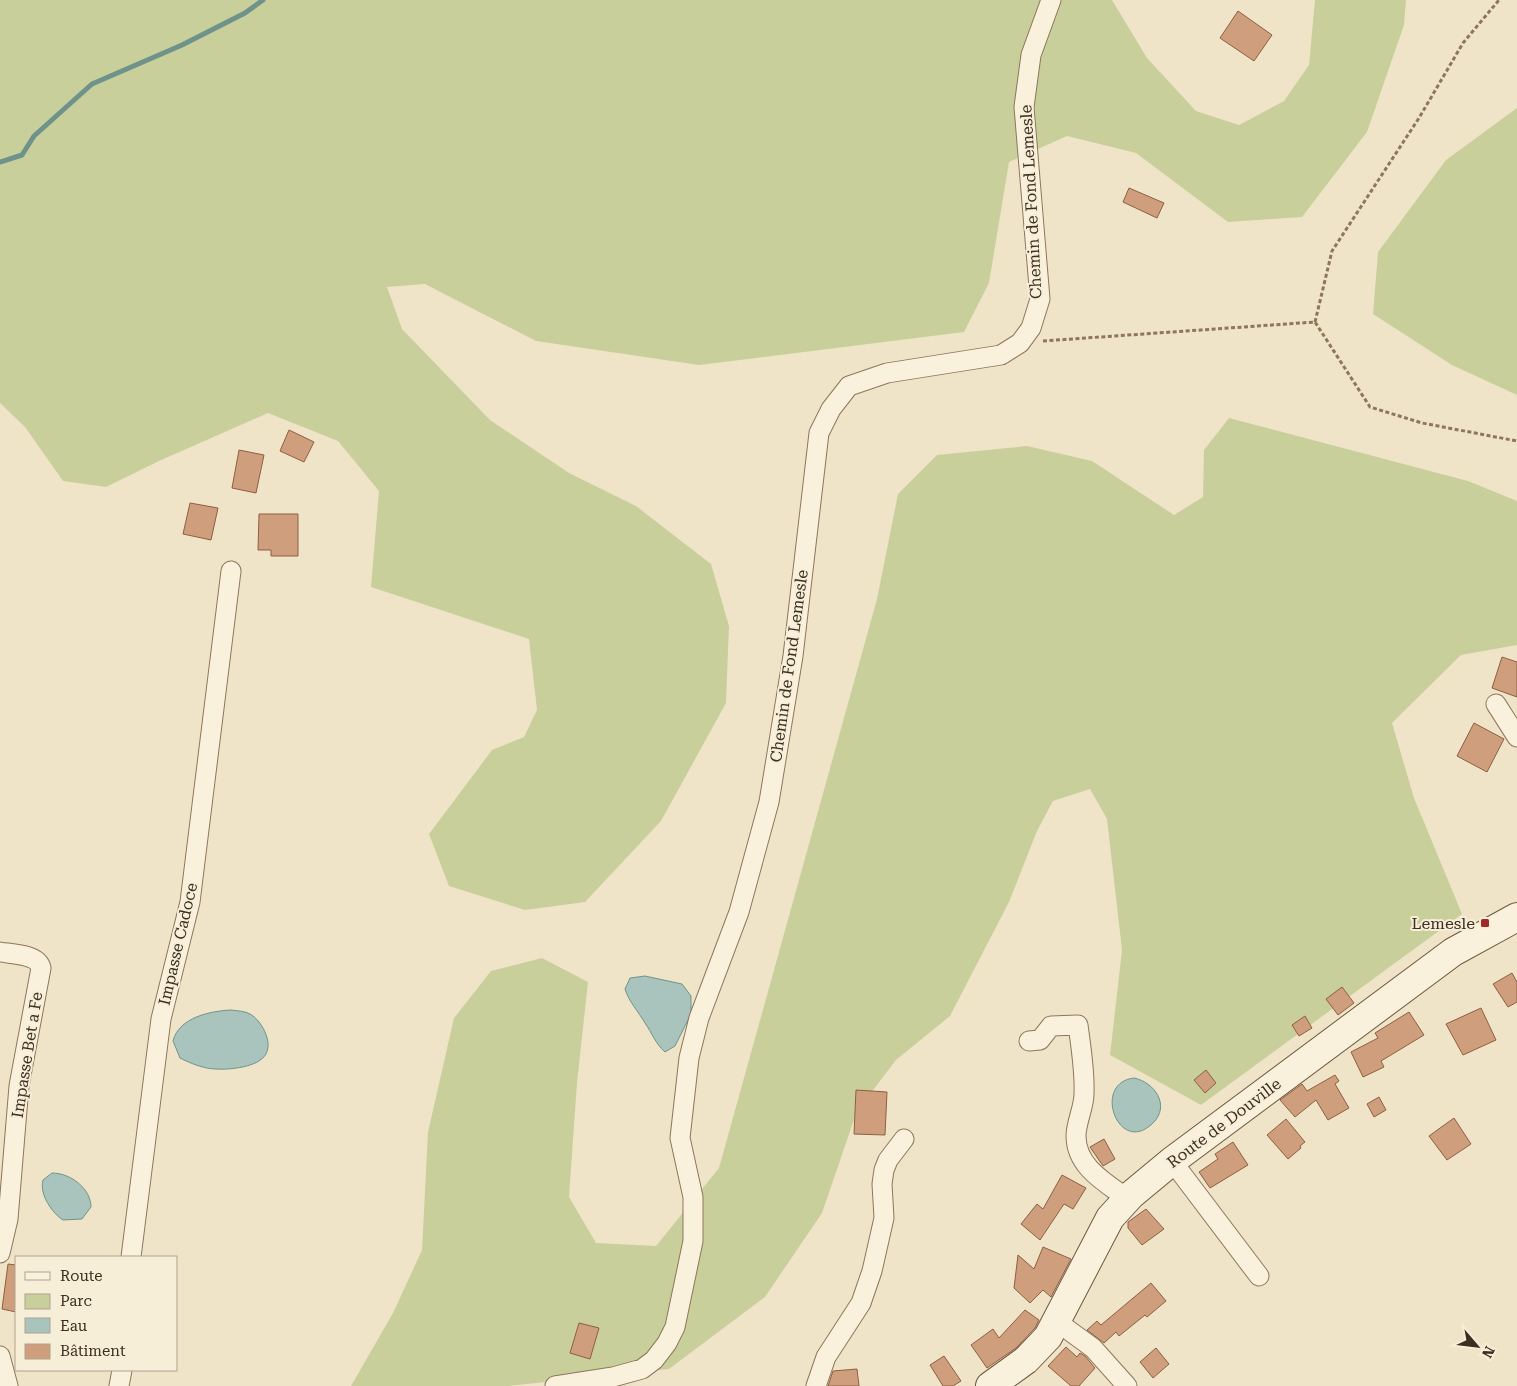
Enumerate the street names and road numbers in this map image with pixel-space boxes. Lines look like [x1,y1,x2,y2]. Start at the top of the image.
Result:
street label: Chemin de Fond Lemesle [1016,104,1046,300]
street label: Chemin de Fond Lemesle [766,568,812,764]
street label: Impasse Cadoce [155,881,201,1007]
street label: Impasse Bet a Fe [8,990,46,1119]
street label: Route de Douville [1163,1074,1285,1172]

